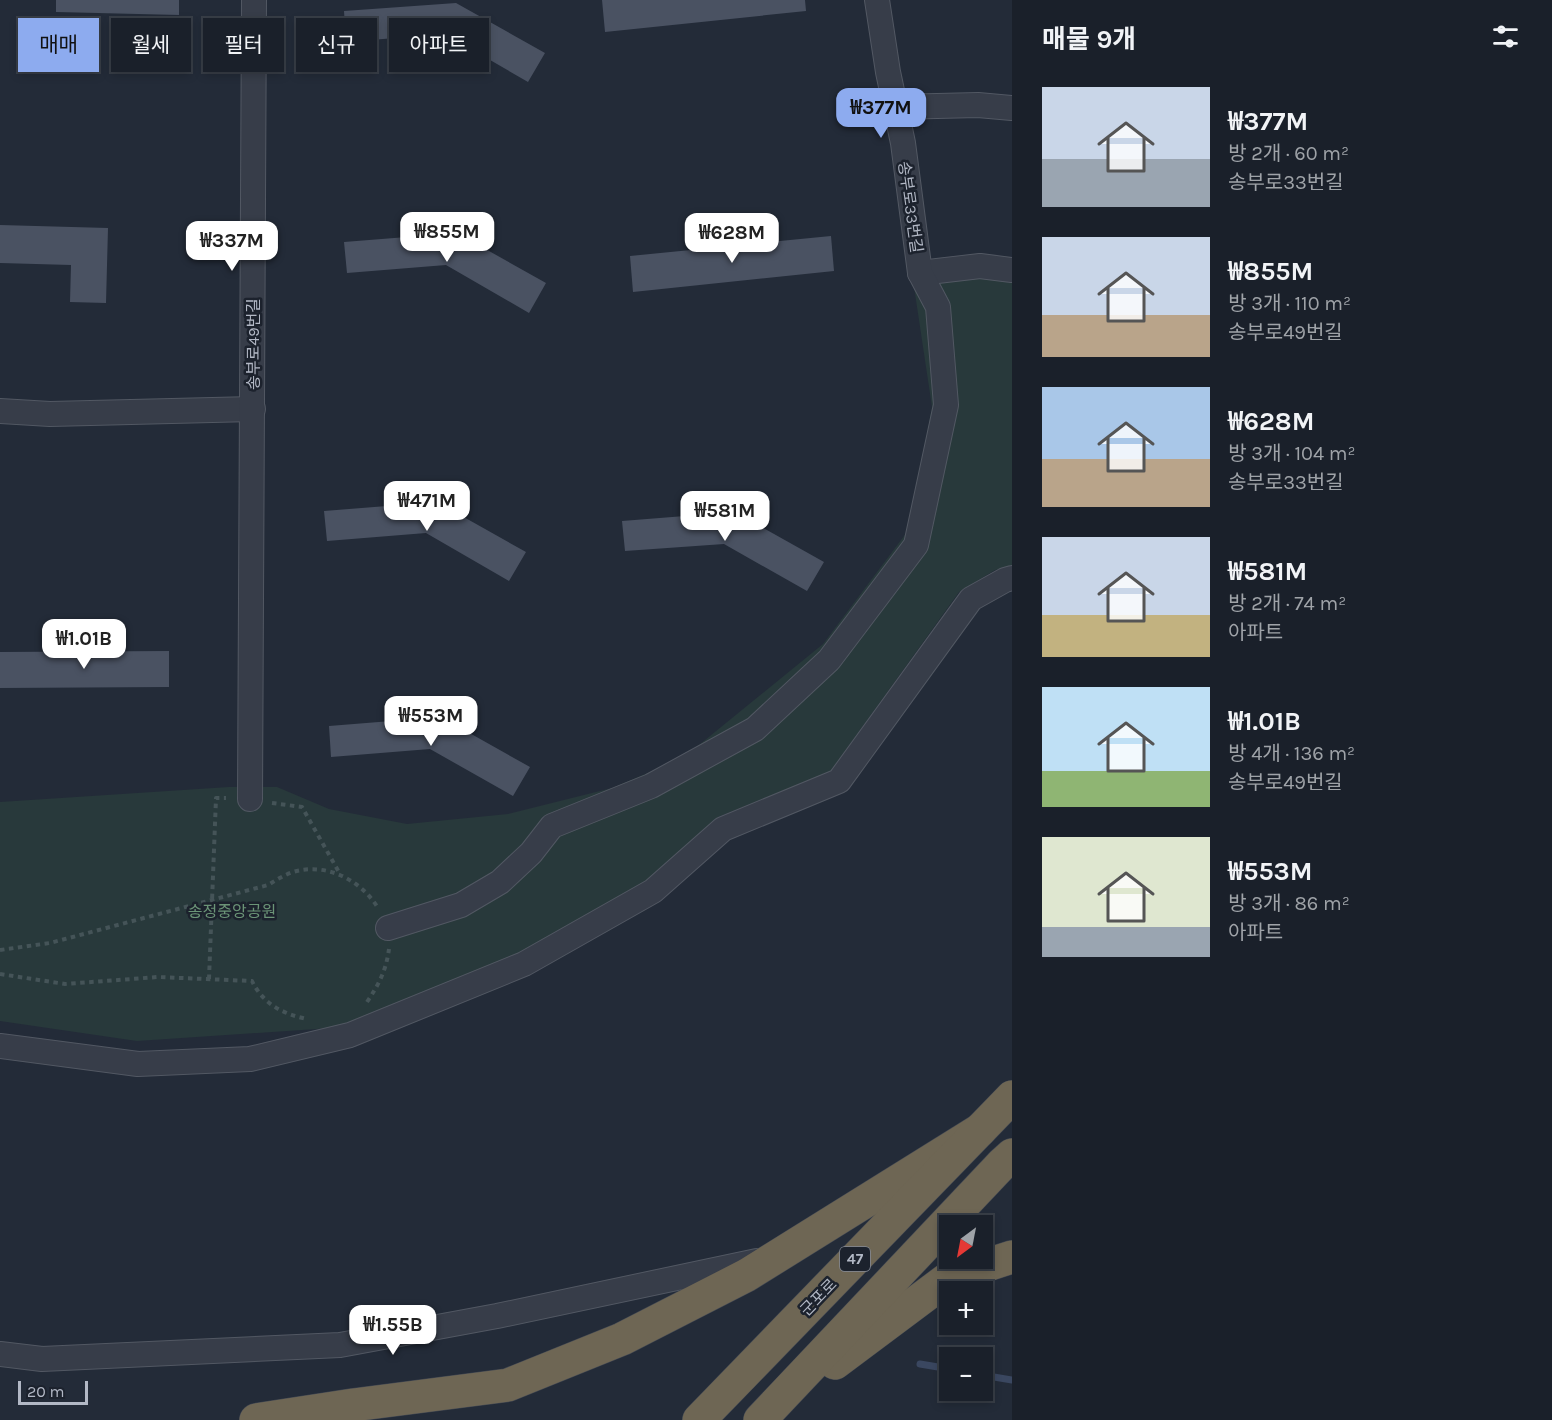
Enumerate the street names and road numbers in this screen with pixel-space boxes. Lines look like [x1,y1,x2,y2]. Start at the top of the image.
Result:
street label: 송부로33번길 [895,160,926,254]
street label: 송부로49번길 [244,298,263,390]
road number: 47 [840,1247,870,1271]
street label: 군포로 [796,1275,841,1320]

